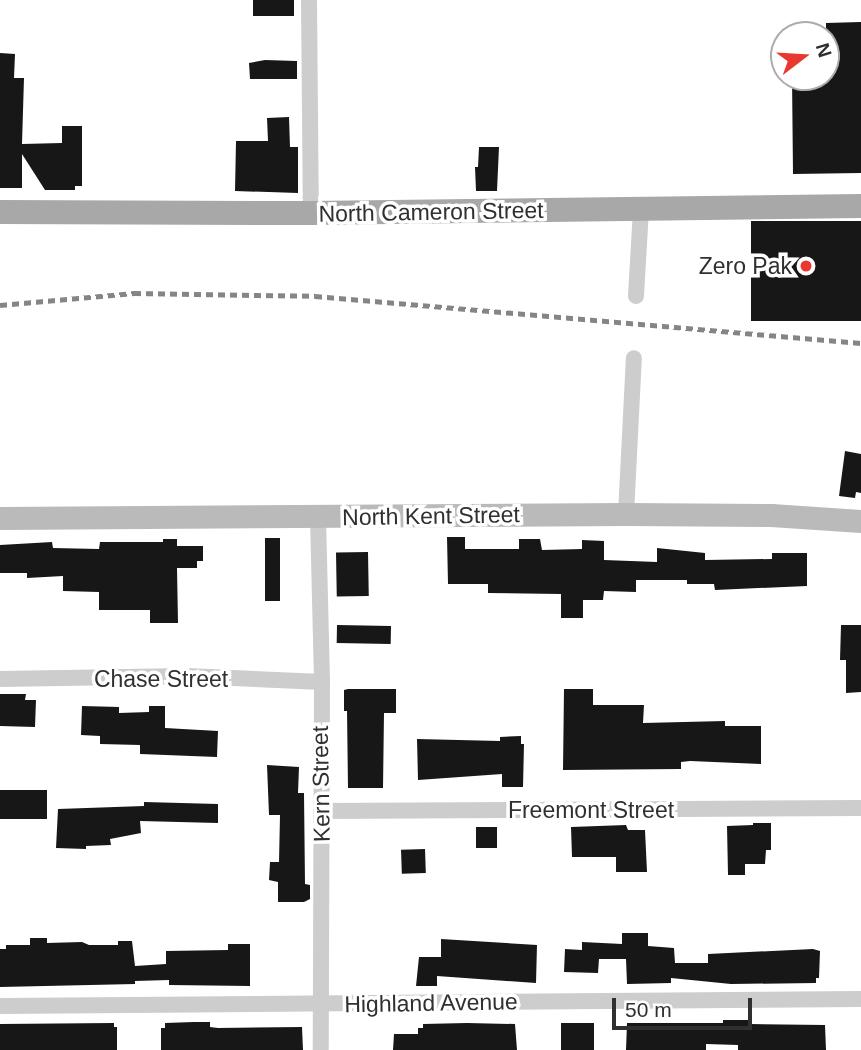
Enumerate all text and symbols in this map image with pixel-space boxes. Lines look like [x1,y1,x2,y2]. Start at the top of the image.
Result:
north arrow [770,21,840,91]
text: N [812,41,836,60]
street label: North Cameron Street [318,196,544,228]
place label: Zero Pak [699,252,792,280]
marker: Zero Pak [798,258,814,274]
street label: North Kent Street [342,501,520,531]
street label: Chase Street [94,665,228,693]
street label: Kern Street [306,726,336,842]
street label: Freemont Street [508,796,674,824]
scale bar [616,984,756,1028]
street label: Highland Avenue [343,988,519,1018]
text: 50 m [625,998,672,1021]

